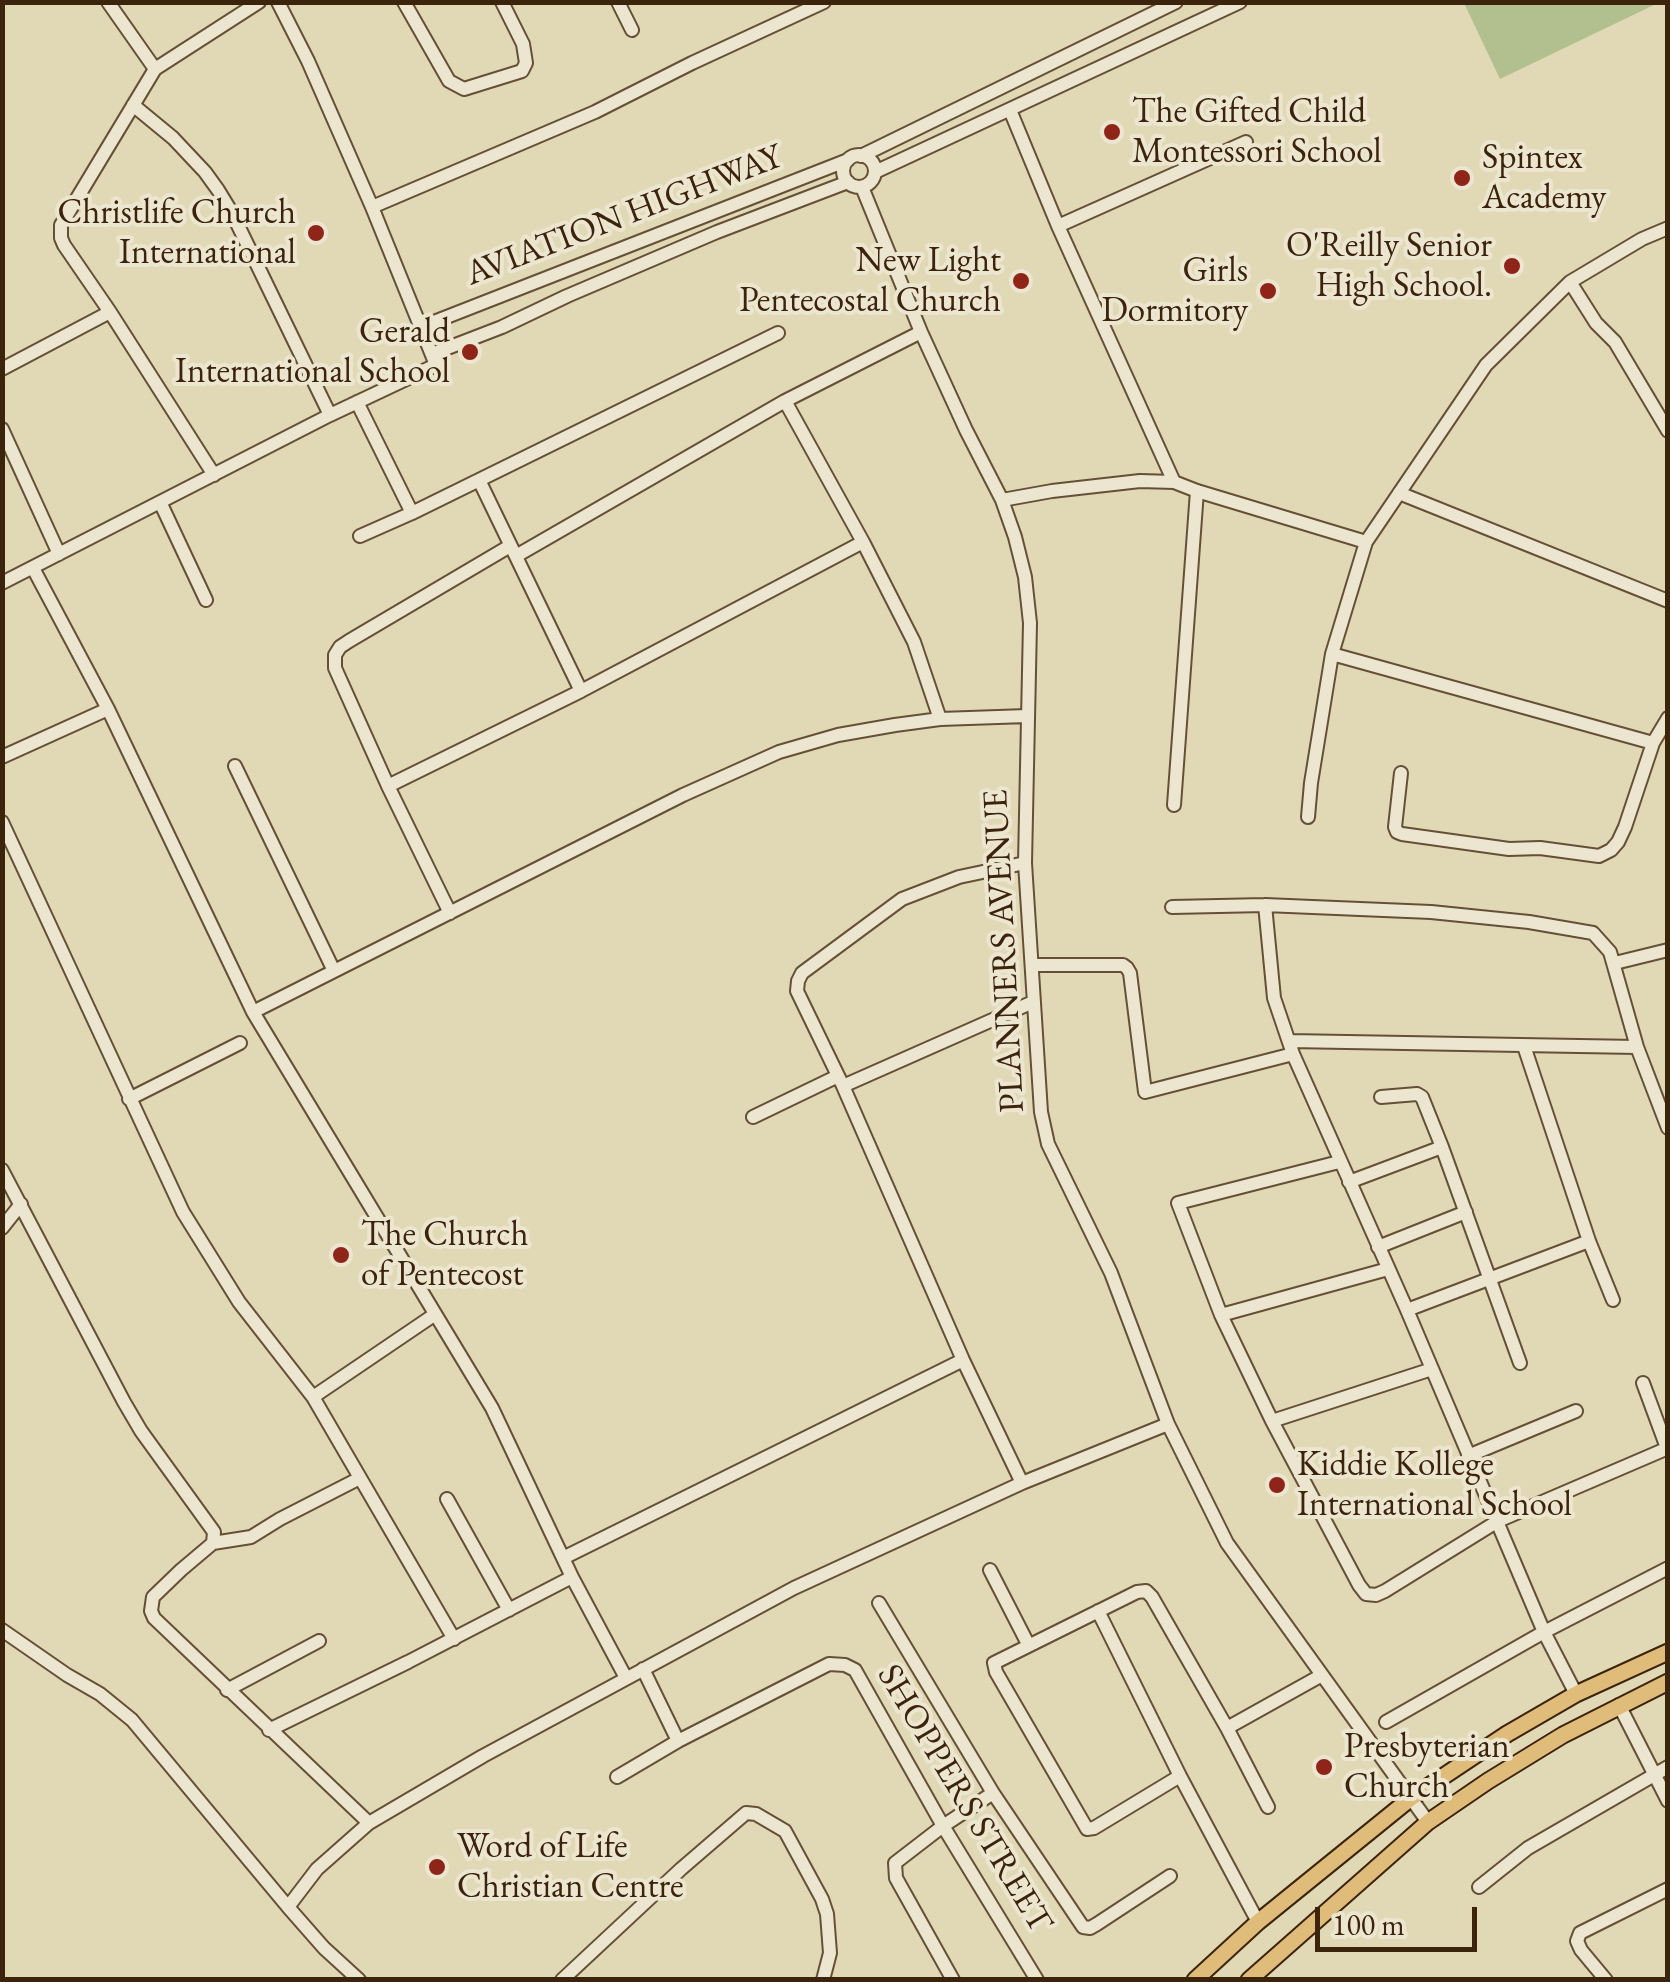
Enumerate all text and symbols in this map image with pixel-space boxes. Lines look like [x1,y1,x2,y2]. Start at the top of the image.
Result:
place label: The Gifted Child Montessori School [1132,91,1382,173]
marker: The Gifted Child Montessori School [1101,121,1123,143]
street label: AVIATION HIGHWAY [460,136,788,296]
place label: Spintex Academy [1482,137,1606,219]
marker: Spintex Academy [1451,167,1473,189]
place label: Christlife Church International [57,192,296,274]
marker: Christlife Church International [305,222,327,244]
place label: O'Reilly Senior High School. [1286,225,1492,307]
place label: New Light Pentecostal Church [739,240,1001,322]
place label: Girls Dormitory [1101,250,1248,332]
marker: O'Reilly Senior High School. [1501,255,1523,277]
marker: New Light Pentecostal Church [1010,270,1032,292]
marker: Girls Dormitory [1257,280,1279,302]
place label: Gerald International School [175,311,450,393]
marker: Gerald International School [459,341,481,363]
street label: PLANNERS AVENUE [976,788,1034,1114]
place label: The Church of Pentecost [361,1214,528,1296]
marker: The Church of Pentecost [330,1244,352,1266]
place label: Kiddie Kollege International School [1297,1444,1572,1526]
marker: Kiddie Kollege International School [1266,1474,1288,1496]
street label: SHOPPERS STREET [867,1657,1061,1941]
place label: Presbyterian Church [1344,1726,1510,1808]
marker: Presbyterian Church [1313,1756,1335,1778]
place label: Word of Life Christian Centre [457,1826,684,1908]
marker: Word of Life Christian Centre [426,1856,448,1878]
scale bar [1320,1887,1482,1949]
text: 100 m [1332,1905,1405,1944]

